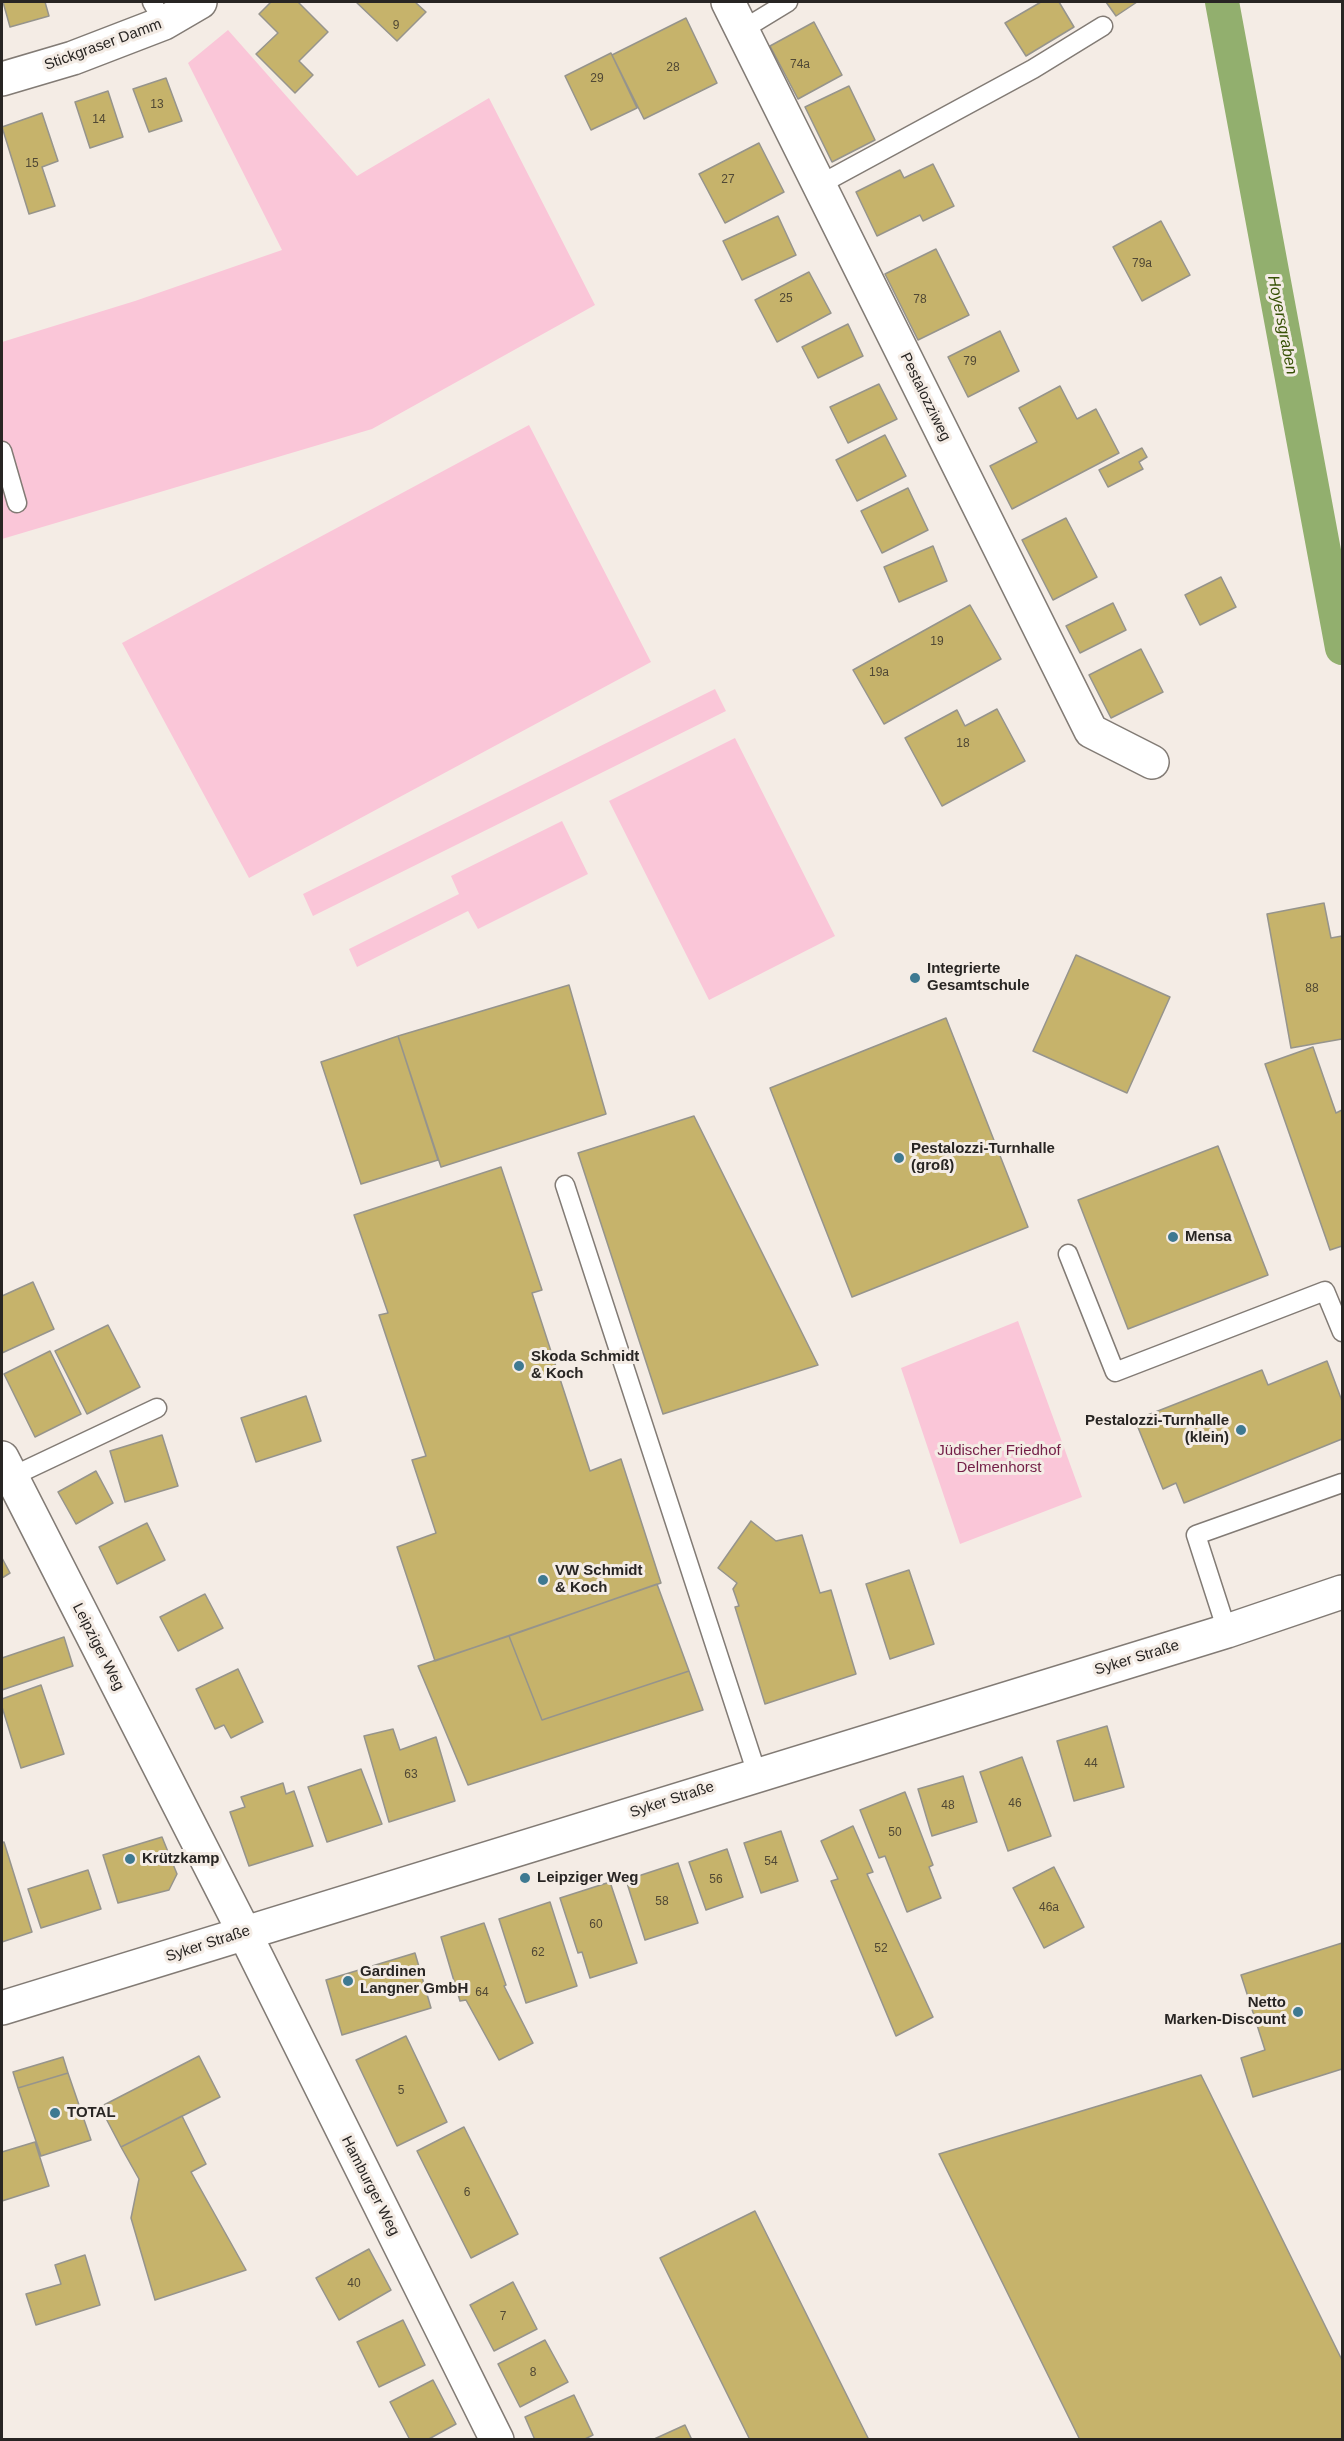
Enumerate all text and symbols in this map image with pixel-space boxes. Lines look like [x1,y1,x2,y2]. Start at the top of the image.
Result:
street label: Stickgraser Damm [42,15,164,75]
house number: 9 [393,19,399,33]
house number: 74a [790,58,810,72]
house number: 28 [666,61,680,75]
house number: 29 [590,72,604,86]
house number: 13 [150,98,164,112]
house number: 14 [92,113,106,127]
house number: 15 [25,157,39,171]
house number: 27 [721,173,735,187]
house number: 79a [1132,257,1152,271]
water label: Hoyersgraben [1263,274,1301,376]
house number: 25 [779,292,793,306]
house number: 78 [913,293,927,307]
street label: Pestalozziweg [896,350,954,444]
house number: 79 [963,355,977,369]
house number: 19 [930,635,944,649]
house number: 19a [869,666,889,680]
house number: 18 [956,737,970,751]
place label: Integrierte Gesamtschule [927,960,1030,995]
marker: Integrierte Gesamtschule [908,971,922,985]
house number: 88 [1305,982,1319,996]
place label: Pestalozzi-Turnhalle (groß) [911,1140,1055,1175]
marker: Pestalozzi-Turnhalle (groß) [892,1151,906,1165]
place label: Mensa [1185,1228,1232,1246]
marker: Mensa [1166,1230,1180,1244]
place label: Skoda Schmidt & Koch [531,1348,639,1383]
marker: Skoda Schmidt & Koch [512,1359,526,1373]
place label: Pestalozzi-Turnhalle (klein) [1085,1412,1229,1447]
marker: Pestalozzi-Turnhalle (klein) [1234,1423,1248,1437]
park label: Jüdischer Friedhof Delmenhorst [937,1442,1061,1477]
place label: VW Schmidt & Koch [555,1562,643,1597]
marker: VW Schmidt & Koch [536,1573,550,1587]
street label: Leipziger Weg [68,1600,128,1694]
street label: Syker Straße [1093,1637,1181,1679]
house number: 44 [1084,1757,1098,1771]
house number: 63 [404,1768,418,1782]
street label: Syker Straße [628,1778,716,1822]
house number: 46 [1008,1797,1022,1811]
house number: 48 [941,1799,955,1813]
house number: 50 [888,1826,902,1840]
place label: Krützkamp [142,1850,220,1868]
marker: Krützkamp [123,1852,137,1866]
house number: 54 [764,1855,778,1869]
place label: Leipziger Weg [537,1869,638,1887]
marker: Leipziger Weg [518,1871,532,1885]
house number: 56 [709,1873,723,1887]
house number: 58 [655,1895,669,1909]
house number: 46a [1039,1901,1059,1915]
house number: 60 [589,1918,603,1932]
street label: Syker Straße [164,1922,252,1966]
house number: 52 [874,1942,888,1956]
house number: 62 [531,1946,545,1960]
place label: Gardinen Langner GmbH [360,1963,468,1998]
marker: Gardinen Langner GmbH [341,1974,355,1988]
house number: 64 [475,1986,489,2000]
place label: Netto Marken-Discount [1164,1994,1286,2029]
marker: Netto Marken-Discount [1291,2005,1305,2019]
house number: 5 [398,2084,404,2098]
place label: TOTAL [67,2104,116,2122]
marker: TOTAL [48,2106,62,2120]
street label: Hamburger Weg [337,2133,403,2239]
house number: 6 [464,2186,470,2200]
house number: 40 [347,2277,361,2291]
house number: 7 [500,2310,506,2324]
house number: 8 [530,2366,536,2380]

